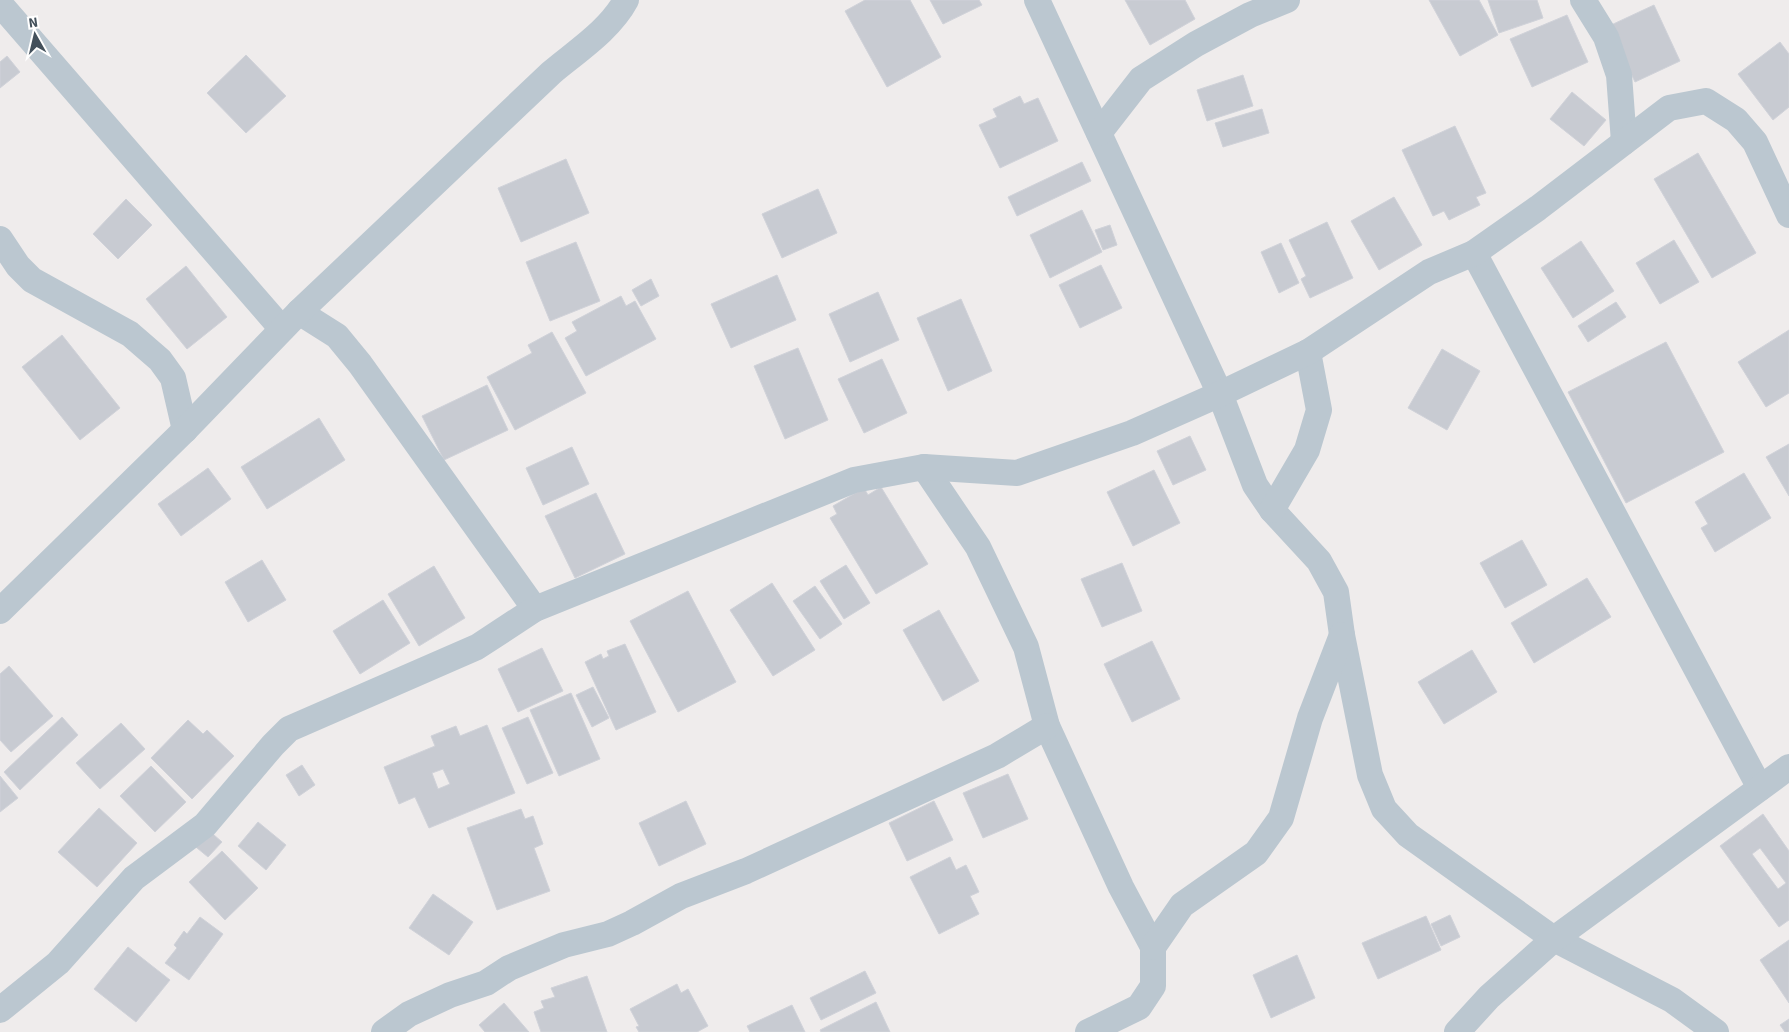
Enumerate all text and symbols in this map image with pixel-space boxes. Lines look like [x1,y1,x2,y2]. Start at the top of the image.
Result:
north arrow [10,10,60,60]
text: N [27,13,39,34]

